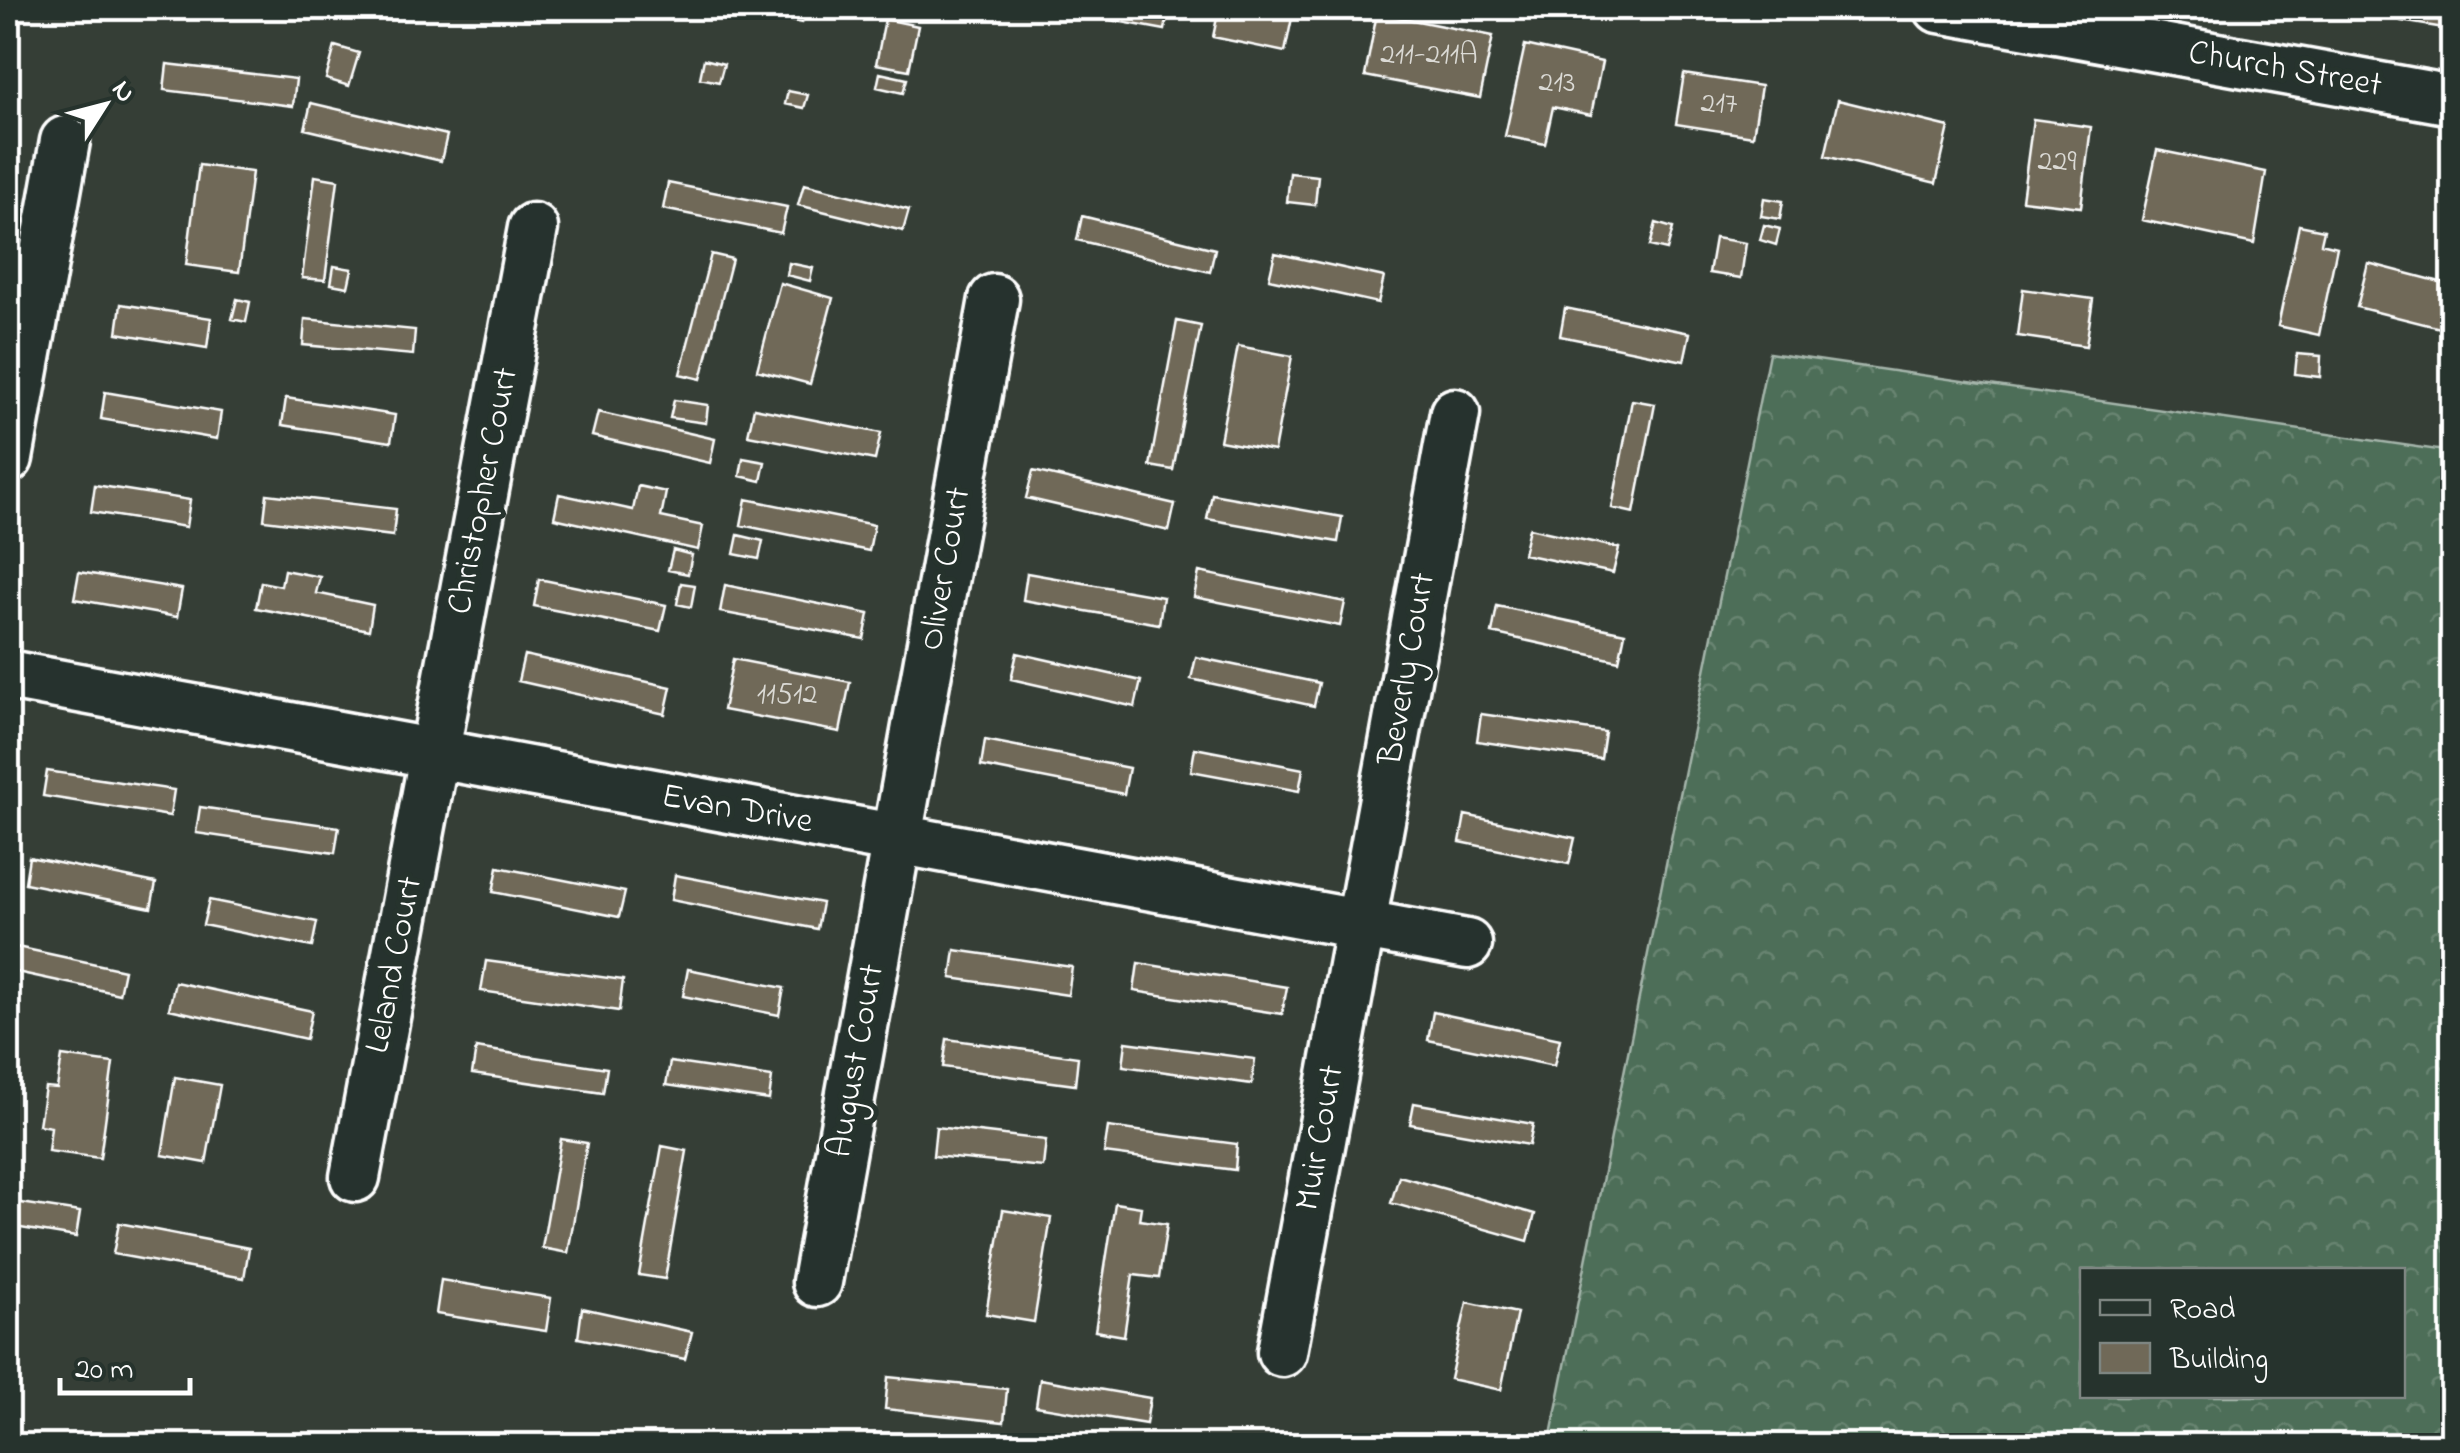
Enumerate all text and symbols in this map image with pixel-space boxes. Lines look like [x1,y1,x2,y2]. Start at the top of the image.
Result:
street label: Church Street [2184,28,2386,112]
house number: 211-211A [1380,34,1478,78]
north arrow [55,55,155,155]
house number: 213 [1539,62,1575,106]
text: N [100,73,145,112]
house number: 217 [1701,83,1737,127]
house number: 229 [2038,141,2076,185]
street label: Christopher Court [435,363,533,619]
street label: Oliver Court [907,483,985,655]
street label: Beverly Court [1366,569,1450,770]
house number: 11512 [757,674,817,718]
street label: Evan Drive [657,772,817,848]
street label: Leland Court [353,872,437,1058]
street label: August Court [815,960,899,1162]
street label: Muir Court [1283,1061,1359,1215]
legend [2080,1268,2405,1398]
text: Road [2170,1289,2235,1333]
scale bar [60,1333,190,1395]
text: Building [2169,1339,2268,1383]
text: 20 m [75,1349,134,1393]

